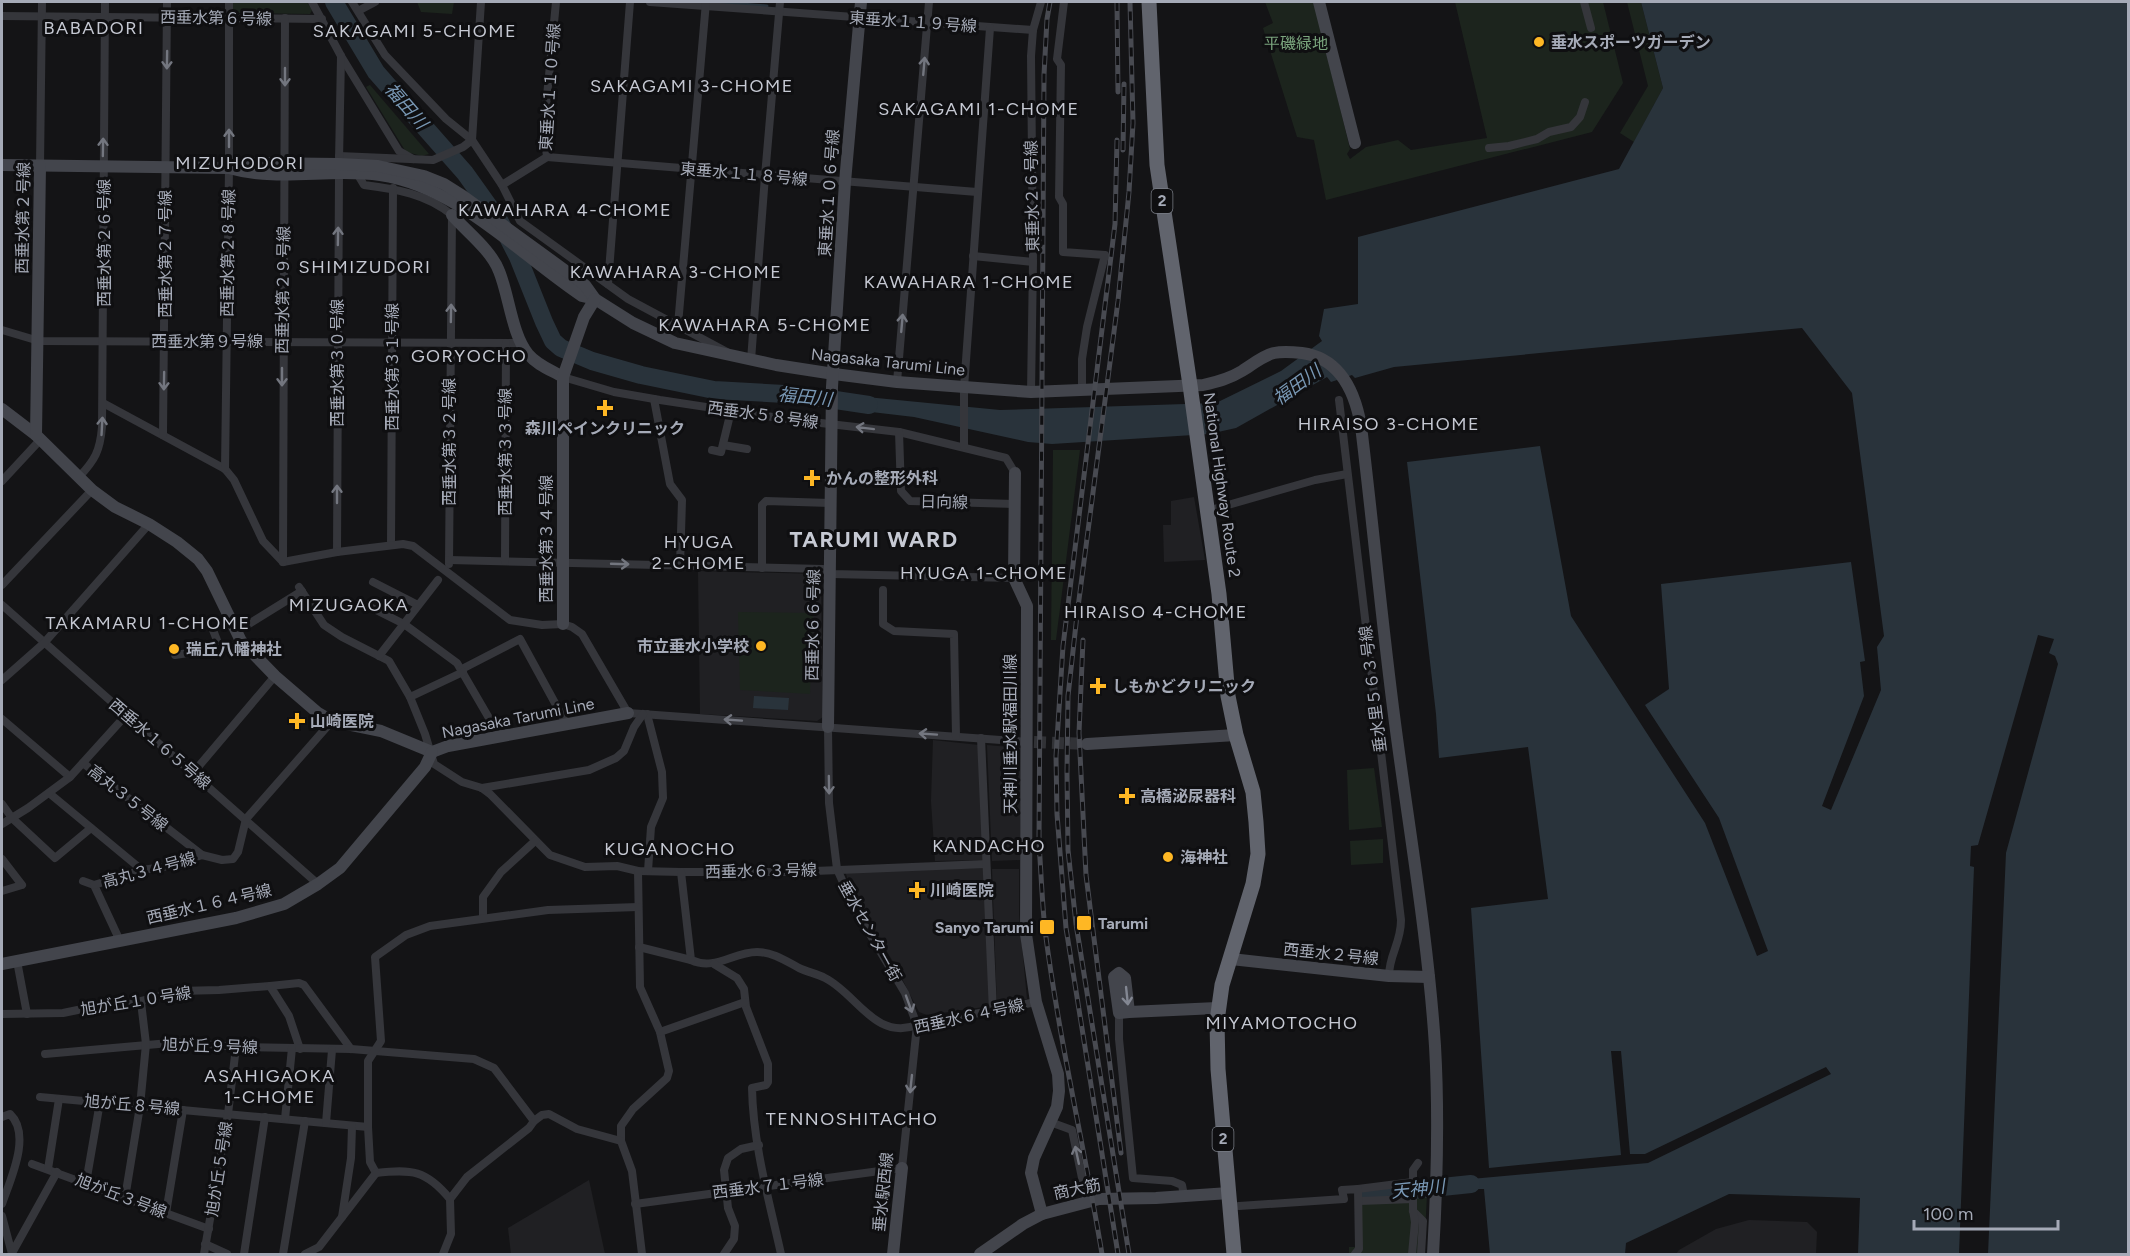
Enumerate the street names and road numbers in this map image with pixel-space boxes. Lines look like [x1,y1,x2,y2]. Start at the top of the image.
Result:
street label: 西垂水第６号線 [160,8,272,28]
street label: 東垂水１１９号線 [848,8,978,36]
street label: 東垂水１１０号線 [536,22,564,152]
street label: 東垂水１０６号線 [815,128,843,258]
street label: 東垂水２６号線 [1022,140,1042,252]
street label: 東垂水１１８号線 [679,159,809,189]
street label: 西垂水第２号線 [13,162,33,274]
street label: 西垂水第２６号線 [95,179,114,307]
street label: 西垂水第２８号線 [217,189,239,317]
road number: 2 [1152,189,1172,213]
street label: 西垂水第２７号線 [156,190,175,318]
street label: 西垂水第２９号線 [272,226,294,354]
street label: 西垂水第３０号線 [328,299,347,427]
street label: 西垂水第３１号線 [383,303,402,431]
street label: 西垂水第９号線 [151,332,263,351]
street label: Nagasaka Tarumi Line [810,344,966,380]
street label: 西垂水第３２号線 [440,378,459,506]
street label: 西垂水第３３号線 [496,388,515,516]
street label: National Highway Route 2 [1200,391,1244,579]
street label: 西垂水５８号線 [706,398,820,432]
street label: 西垂水第３４号線 [537,475,556,603]
street label: 日向線 [920,492,968,512]
street label: 西垂水６６号線 [803,569,823,681]
street label: 垂水里５６３号線 [1356,624,1390,754]
street label: 天神川垂水駅福田川線 [1001,654,1020,814]
street label: Nagasaka Tarumi Line [440,694,596,742]
street label: 西垂水１６５号線 [105,695,215,793]
street label: 高丸３５号線 [84,761,172,835]
street label: 高丸３４号線 [100,848,198,892]
street label: 西垂水６３号線 [705,861,817,881]
street label: 垂水センター街 [835,877,905,985]
street label: 西垂水１６４号線 [144,880,274,928]
street label: 西垂水２号線 [1282,940,1380,968]
street label: 旭が丘１０号線 [79,983,193,1019]
street label: 西垂水６４号線 [912,995,1026,1037]
street label: 旭が丘９号線 [162,1035,258,1057]
street label: 旭が丘８号線 [83,1091,181,1119]
street label: 旭が丘５号線 [202,1120,236,1218]
road number: 2 [1212,1127,1234,1151]
street label: 垂水駅西線 [869,1151,897,1233]
street label: 旭が丘３号線 [73,1170,169,1222]
street label: 西垂水７１号線 [711,1170,825,1202]
street label: 商大筋 [1052,1175,1102,1203]

